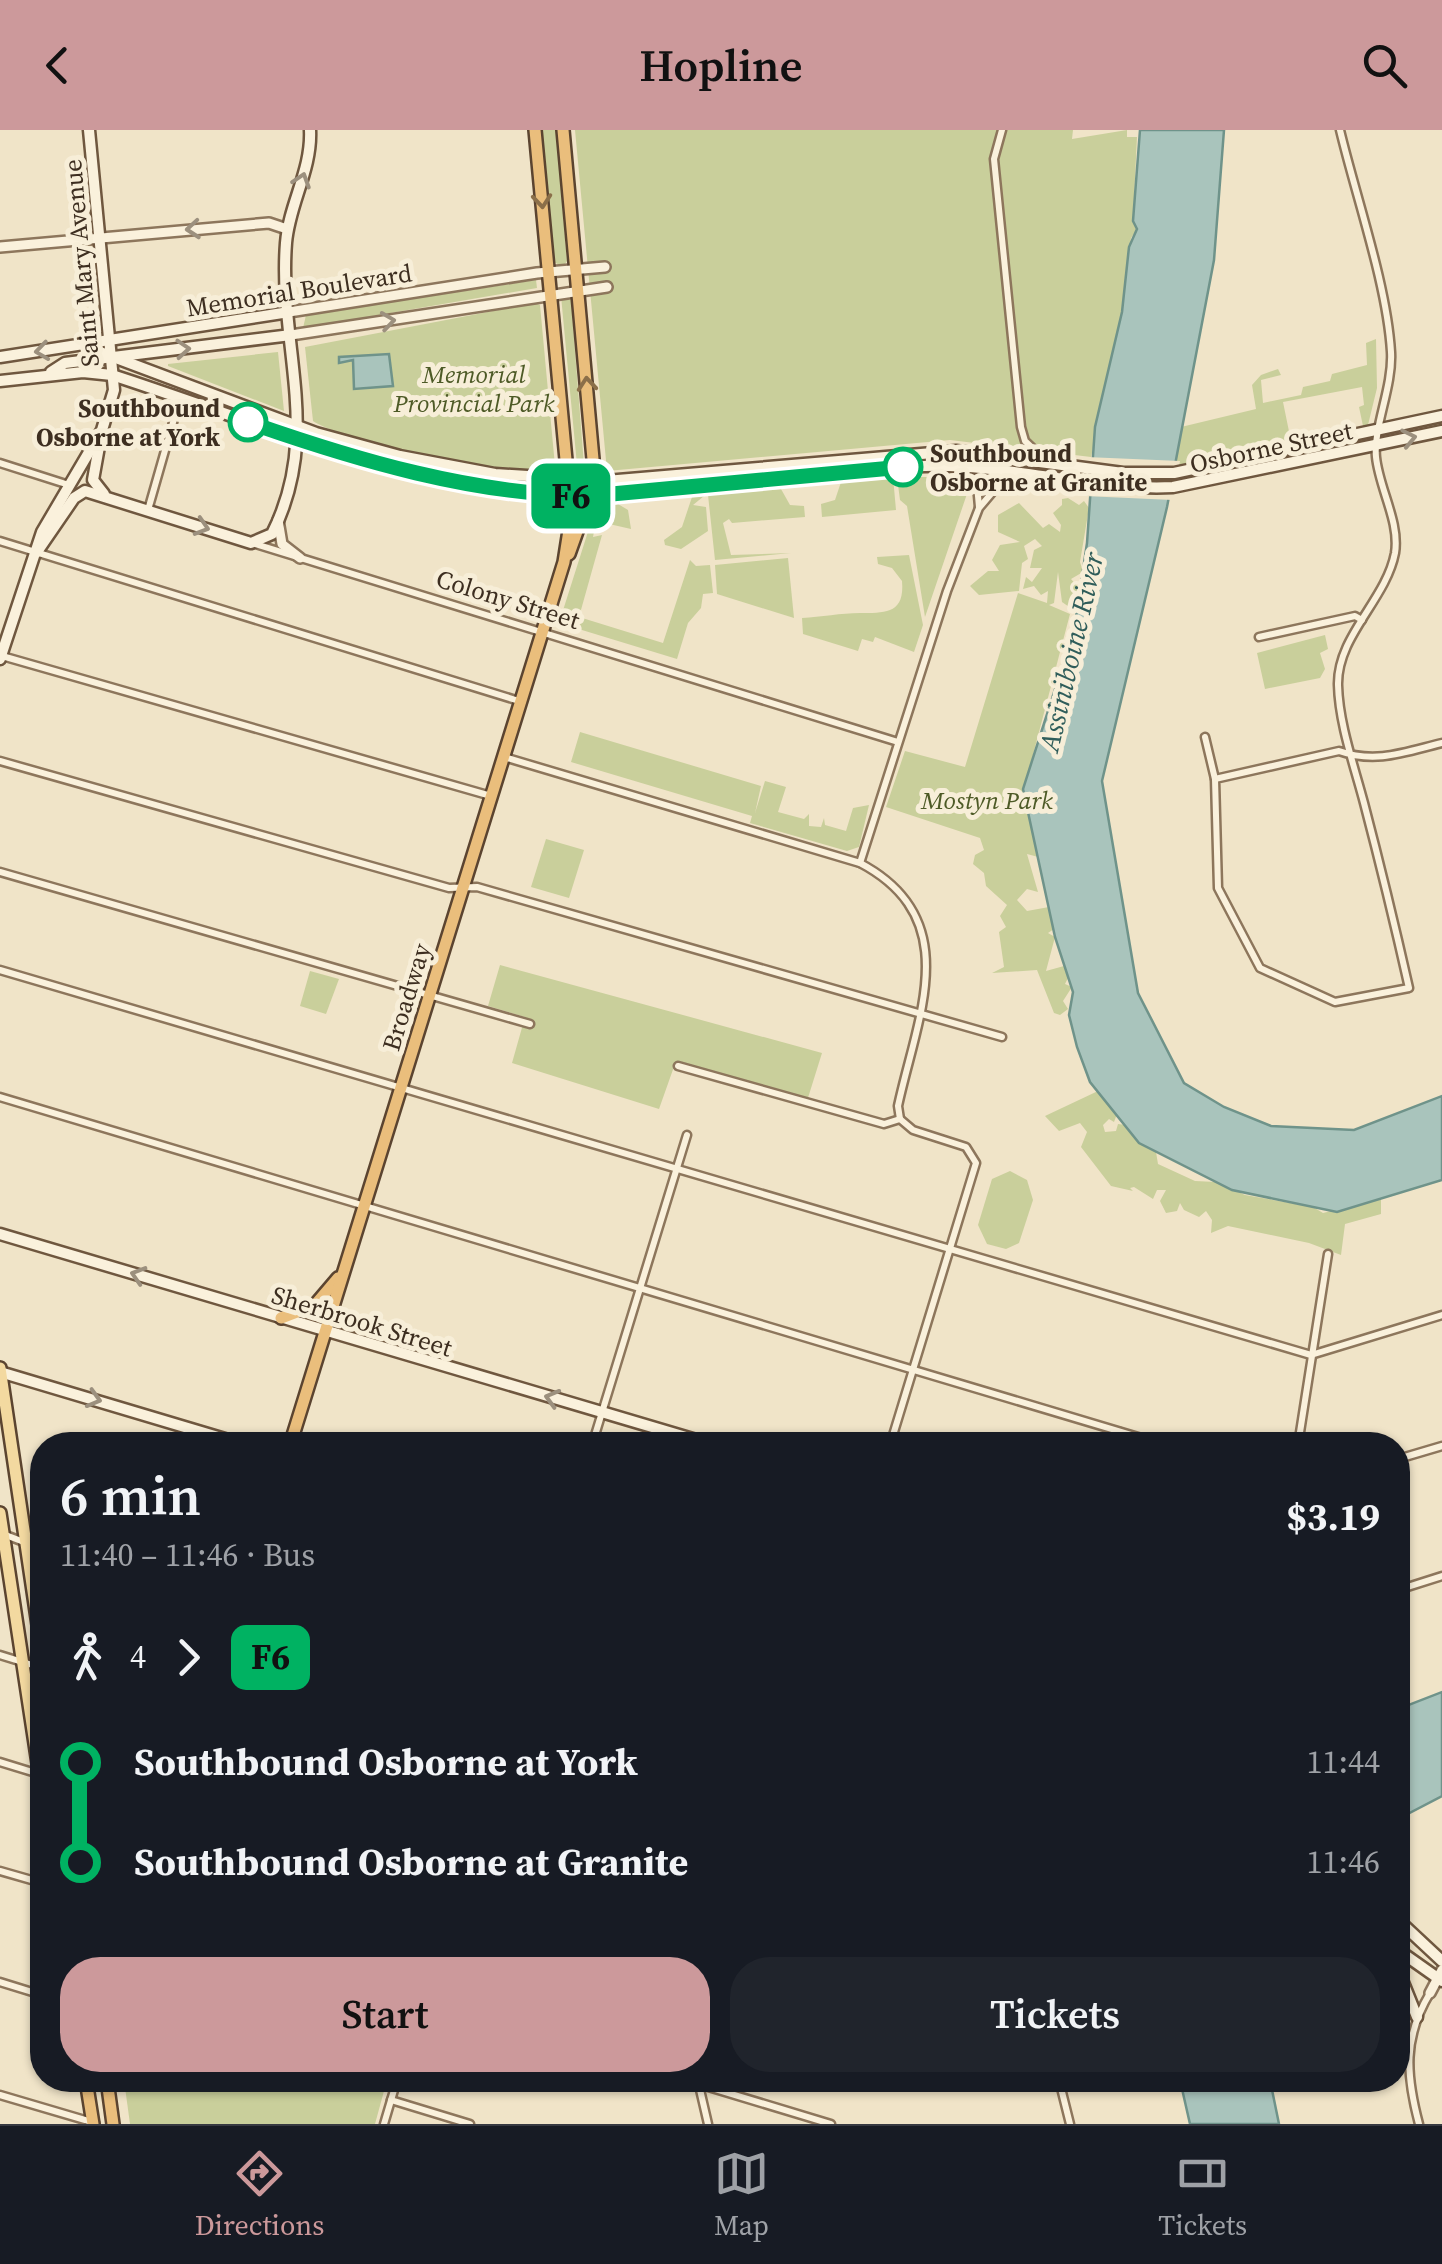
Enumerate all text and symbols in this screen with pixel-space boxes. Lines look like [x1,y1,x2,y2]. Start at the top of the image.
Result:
text: Hopline [639,34,803,96]
icon: back [30,38,85,93]
icon: search [1357,38,1412,93]
street label: Saint Mary Avenue [55,158,107,368]
one-way arrow [291,172,311,189]
one-way arrow [530,193,552,209]
one-way arrow [185,218,201,239]
street label: Memorial Boulevard [184,255,414,325]
one-way arrow [380,312,396,333]
one-way arrow [176,338,192,360]
one-way arrow [34,340,50,361]
park label: Memorial Provincial Park [393,357,555,420]
one-way arrow [576,375,598,391]
place label: Southbound Osborne at York [36,391,220,454]
marker: Southbound Osborne at York [229,403,267,441]
street label: Osborne Street [1187,413,1356,481]
one-way arrow [1400,429,1417,450]
place label: Southbound Osborne at Granite [930,436,1147,499]
marker: Southbound Osborne at Granite [884,448,922,486]
line badge: F6 [526,464,616,528]
text: F6 [551,472,591,520]
one-way arrow [192,515,209,536]
water label: Assiniboine River [1029,548,1113,757]
street label: Colony Street [432,561,585,637]
park label: Mostyn Park [920,783,1053,817]
street label: Broadway [374,939,438,1055]
one-way arrow [130,1266,147,1287]
street label: Sherbrook Street [268,1277,457,1365]
one-way arrow [84,1388,102,1409]
one-way arrow [545,1389,562,1410]
text: 6 min [60,1458,201,1533]
text: $3.19 [1286,1491,1380,1543]
text: 11:40 – 11:46 · Bus [60,1533,315,1577]
icon: walk [60,1630,115,1685]
icon: forward [161,1630,216,1685]
text: F6 [251,1633,290,1681]
text: 4 [130,1635,146,1679]
text: Southbound Osborne at York [134,1736,638,1788]
text: 11:44 [1306,1740,1380,1784]
text: Southbound Osborne at Granite [134,1836,688,1888]
text: 11:46 [1306,1840,1380,1884]
button: Start [60,1957,710,2072]
button: Tickets [730,1957,1380,2072]
tab: Directions [195,2146,324,2244]
tab: Map [714,2146,769,2244]
tab: Tickets [1158,2146,1247,2244]

